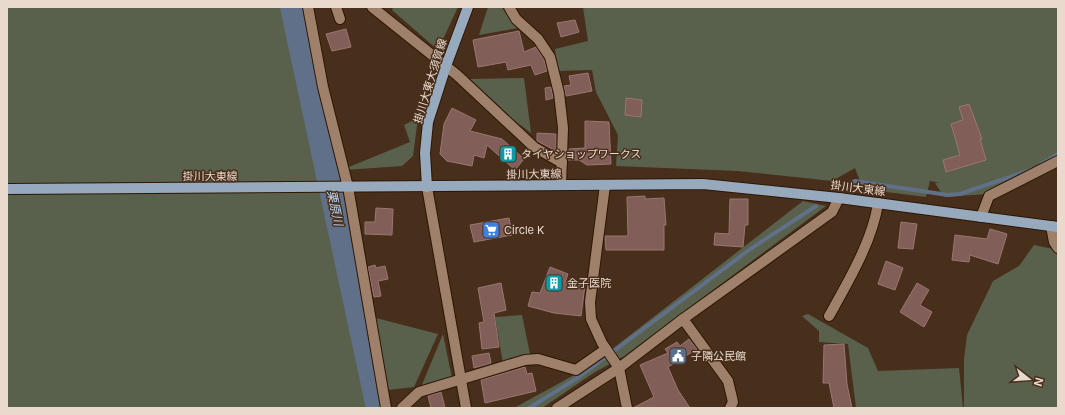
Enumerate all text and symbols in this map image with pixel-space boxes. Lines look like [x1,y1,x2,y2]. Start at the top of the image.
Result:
street label: 掛川大東大須賀線 [410,37,450,125]
building icon: タイヤショップワークス [498,144,518,164]
place label: タイヤショップワークス [521,147,641,161]
street label: 掛川大東線 [506,167,562,181]
street label: 掛川大東線 [183,169,238,183]
street label: 掛川大東線 [830,178,886,198]
water label: 栗原川 [324,189,347,229]
supermarket icon: Circle K [481,220,501,240]
place label: Circle K [504,223,545,237]
building icon: 金子医院 [544,273,564,293]
place label: 金子医院 [567,276,611,290]
public building icon: 子隣公民館 [668,346,688,366]
place label: 子隣公民館 [691,349,746,363]
north arrow [1009,359,1049,399]
text: N [1031,376,1046,388]

